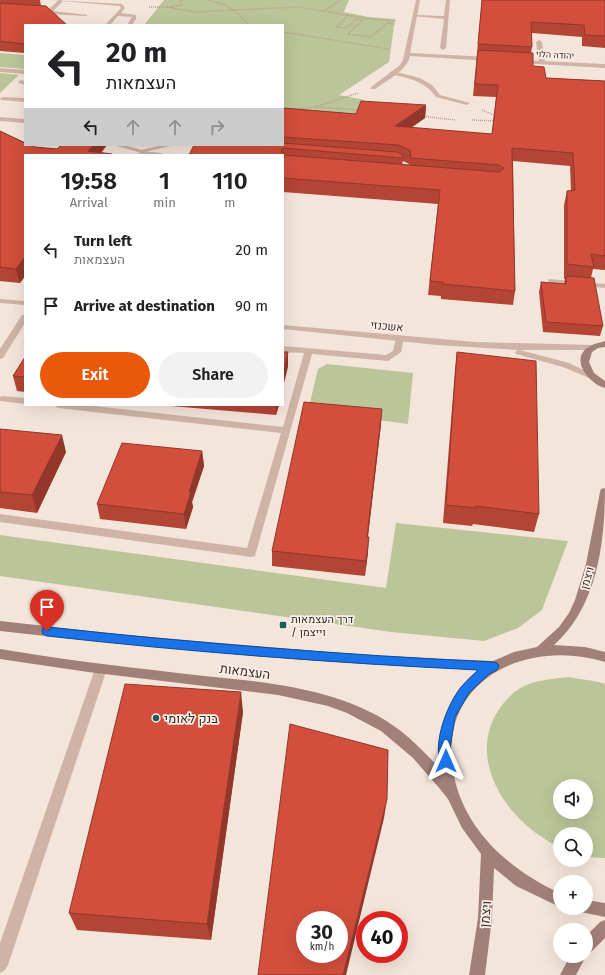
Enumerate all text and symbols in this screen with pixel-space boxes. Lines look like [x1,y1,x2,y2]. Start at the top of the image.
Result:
text: 20 m [106,36,167,69]
icon: left [40,40,92,92]
street label: יהודה הלוי [536,49,575,61]
text: העצמאות [106,72,176,94]
icon: left [80,116,102,138]
icon: ahead [122,116,144,138]
icon: ahead [164,116,186,138]
icon: right [206,116,228,138]
text: 19:58 [60,167,117,195]
text: 1 [159,167,170,195]
text: 110 [212,167,248,195]
text: Arrival [70,195,108,210]
text: min [153,195,176,210]
text: m [224,195,235,210]
text: Turn left [74,232,132,250]
icon: left [40,239,62,261]
text: 20 m [235,241,268,259]
text: העצמאות [74,252,125,267]
icon: arrive [40,295,62,317]
text: Arrive at destination [74,297,215,315]
text: 90 m [235,297,268,315]
street label: אשכנזי [370,319,404,334]
button: Exit [40,352,150,398]
button: Share [158,352,268,398]
street label: ויצמן [578,565,597,591]
pin [30,590,64,631]
icon: arrive [36,596,58,618]
place label: דרך העצמאות / וייצמן [291,613,354,639]
marker: דרך העצמאות / וייצמן [278,620,288,630]
street label: העצמאות [219,661,271,682]
place label: בנק לאומי [164,711,218,726]
marker: בנק לאומי [151,713,161,723]
position arrow [425,740,467,782]
map controls [553,779,593,963]
button: sound [553,779,593,819]
button: search [553,827,593,867]
button: + [553,875,593,915]
street label: ויצמן [477,900,494,928]
speed limit sign: 40 [356,911,408,963]
text: 30 [311,920,333,944]
button: − [553,923,593,963]
text: km/h [310,941,334,953]

